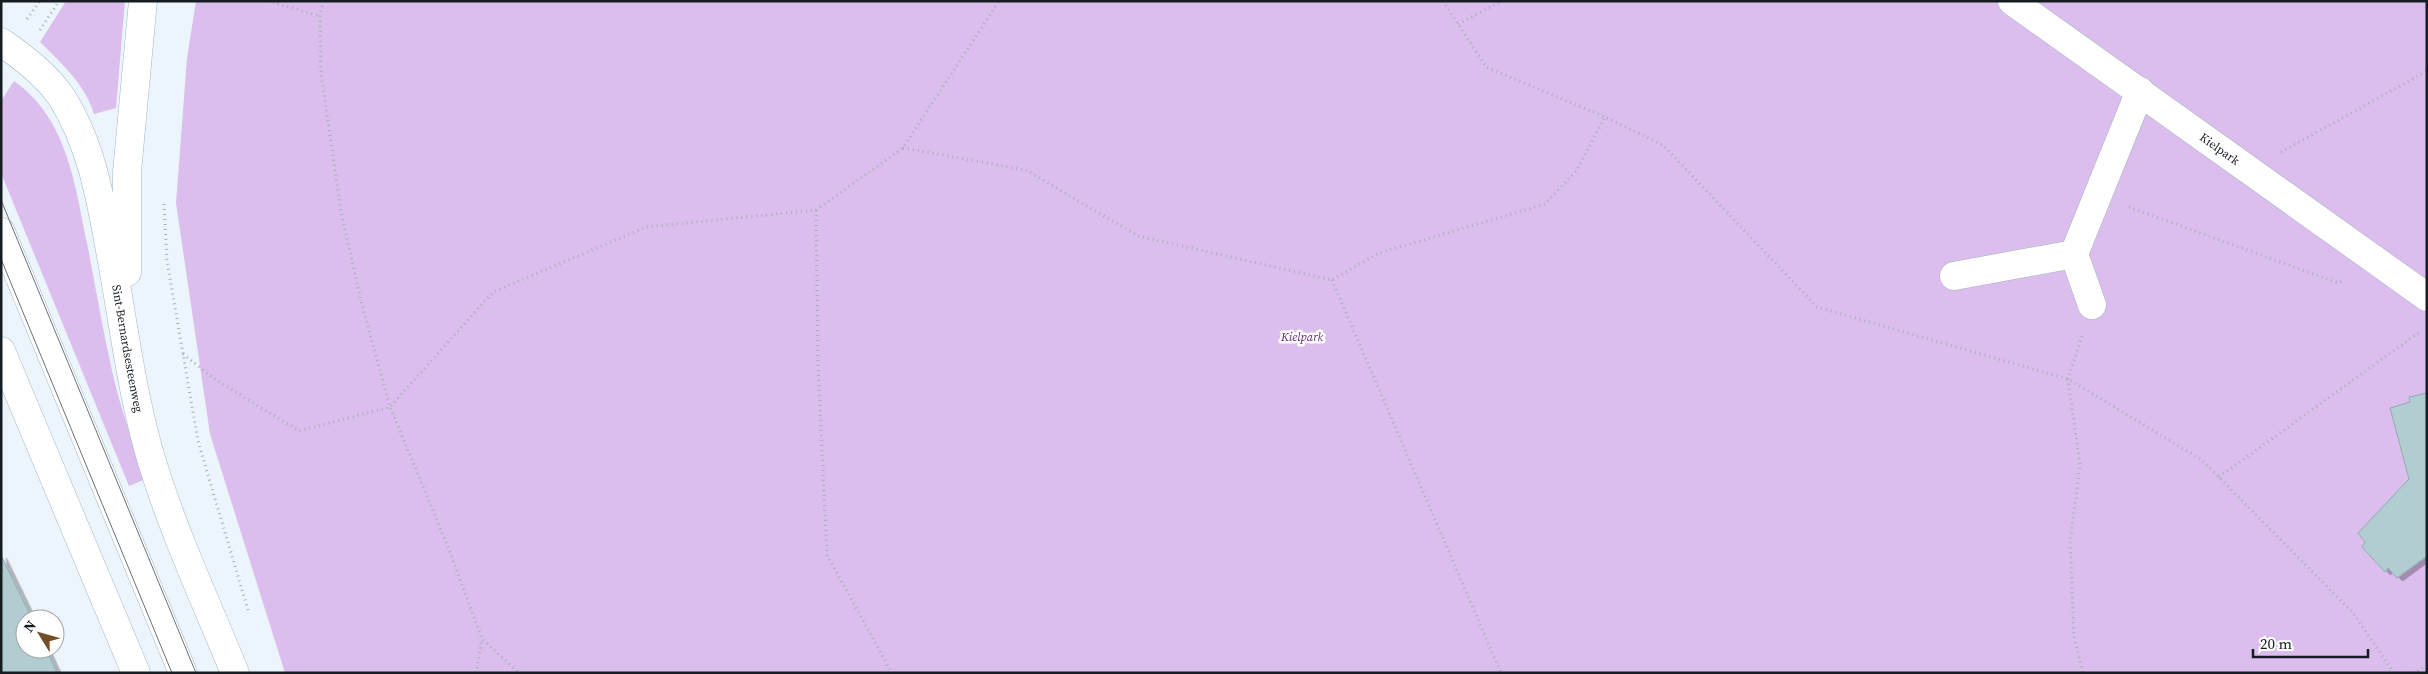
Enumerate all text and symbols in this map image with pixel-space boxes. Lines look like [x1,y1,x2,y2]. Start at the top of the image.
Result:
street label: Kielpark [2196,129,2243,169]
street label: Sint-Bernardsesteenweg [108,284,147,414]
park label: Kielpark [1280,329,1323,345]
north arrow [15,609,65,659]
text: N [19,616,41,636]
scale bar [2253,626,2368,658]
text: 20 m [2260,633,2292,654]

